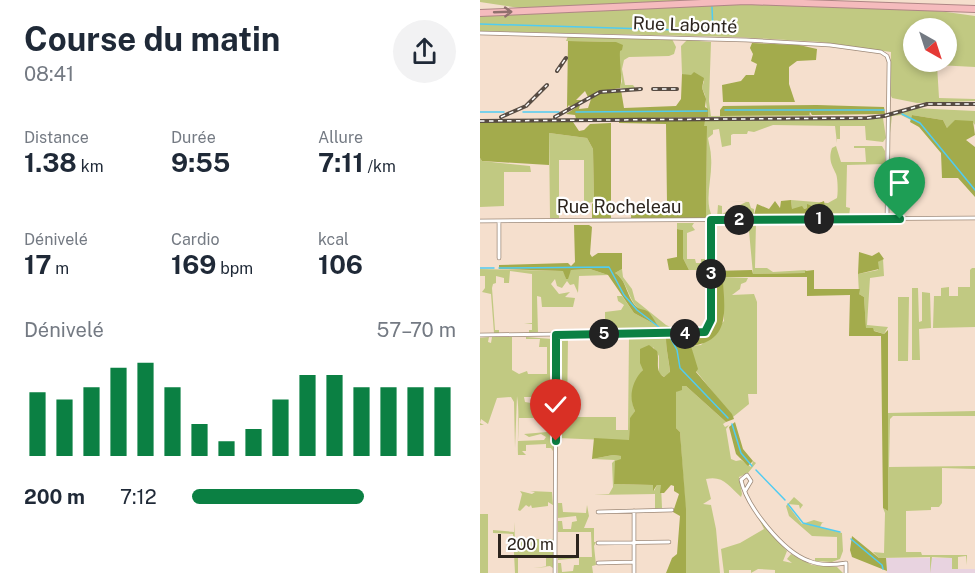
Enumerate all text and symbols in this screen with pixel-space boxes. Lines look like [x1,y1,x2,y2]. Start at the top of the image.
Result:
one-way arrow [492,7,512,18]
street label: Rue Labonté [632,12,738,37]
north arrow [903,18,957,72]
map controls [903,18,957,72]
text: Course du matin [24,20,280,58]
button: share [393,20,456,83]
text: 08:41 [24,62,74,86]
text: Distance [24,128,89,147]
text: Durée [171,128,216,147]
text: Allure [318,128,363,147]
text: 1.38 [24,147,77,178]
text: 9:55 [171,147,230,178]
text: 7:11 [318,147,364,178]
text: km [77,157,104,176]
text: /km [364,157,396,176]
pin [874,157,925,219]
icon: arrive [883,166,916,199]
street label: Rue Rocheleau [557,196,681,217]
pin: 1 [804,204,834,234]
pin: 2 [724,205,754,235]
text: 1 [816,209,822,228]
text: 2 [734,210,744,229]
text: Dénivelé [24,230,88,249]
text: Cardio [171,230,220,249]
text: kcal [318,230,349,249]
text: 17 [24,249,51,280]
text: 169 [171,249,216,280]
text: 106 [318,249,363,280]
text: m [51,259,69,278]
text: bpm [216,259,253,278]
pin: 3 [696,259,726,289]
text: 3 [706,264,716,283]
text: Dénivelé [24,318,104,342]
text: 57–70 m [376,318,456,342]
pin: 5 [589,319,619,349]
pin: 4 [670,319,700,349]
text: 5 [599,324,609,343]
text: 4 [680,324,690,343]
pin [530,379,581,441]
icon: check [539,388,572,421]
text: 200 m [24,485,85,509]
text: 7:12 [120,485,157,509]
scale bar [498,531,579,558]
text: 200 m [507,535,554,554]

